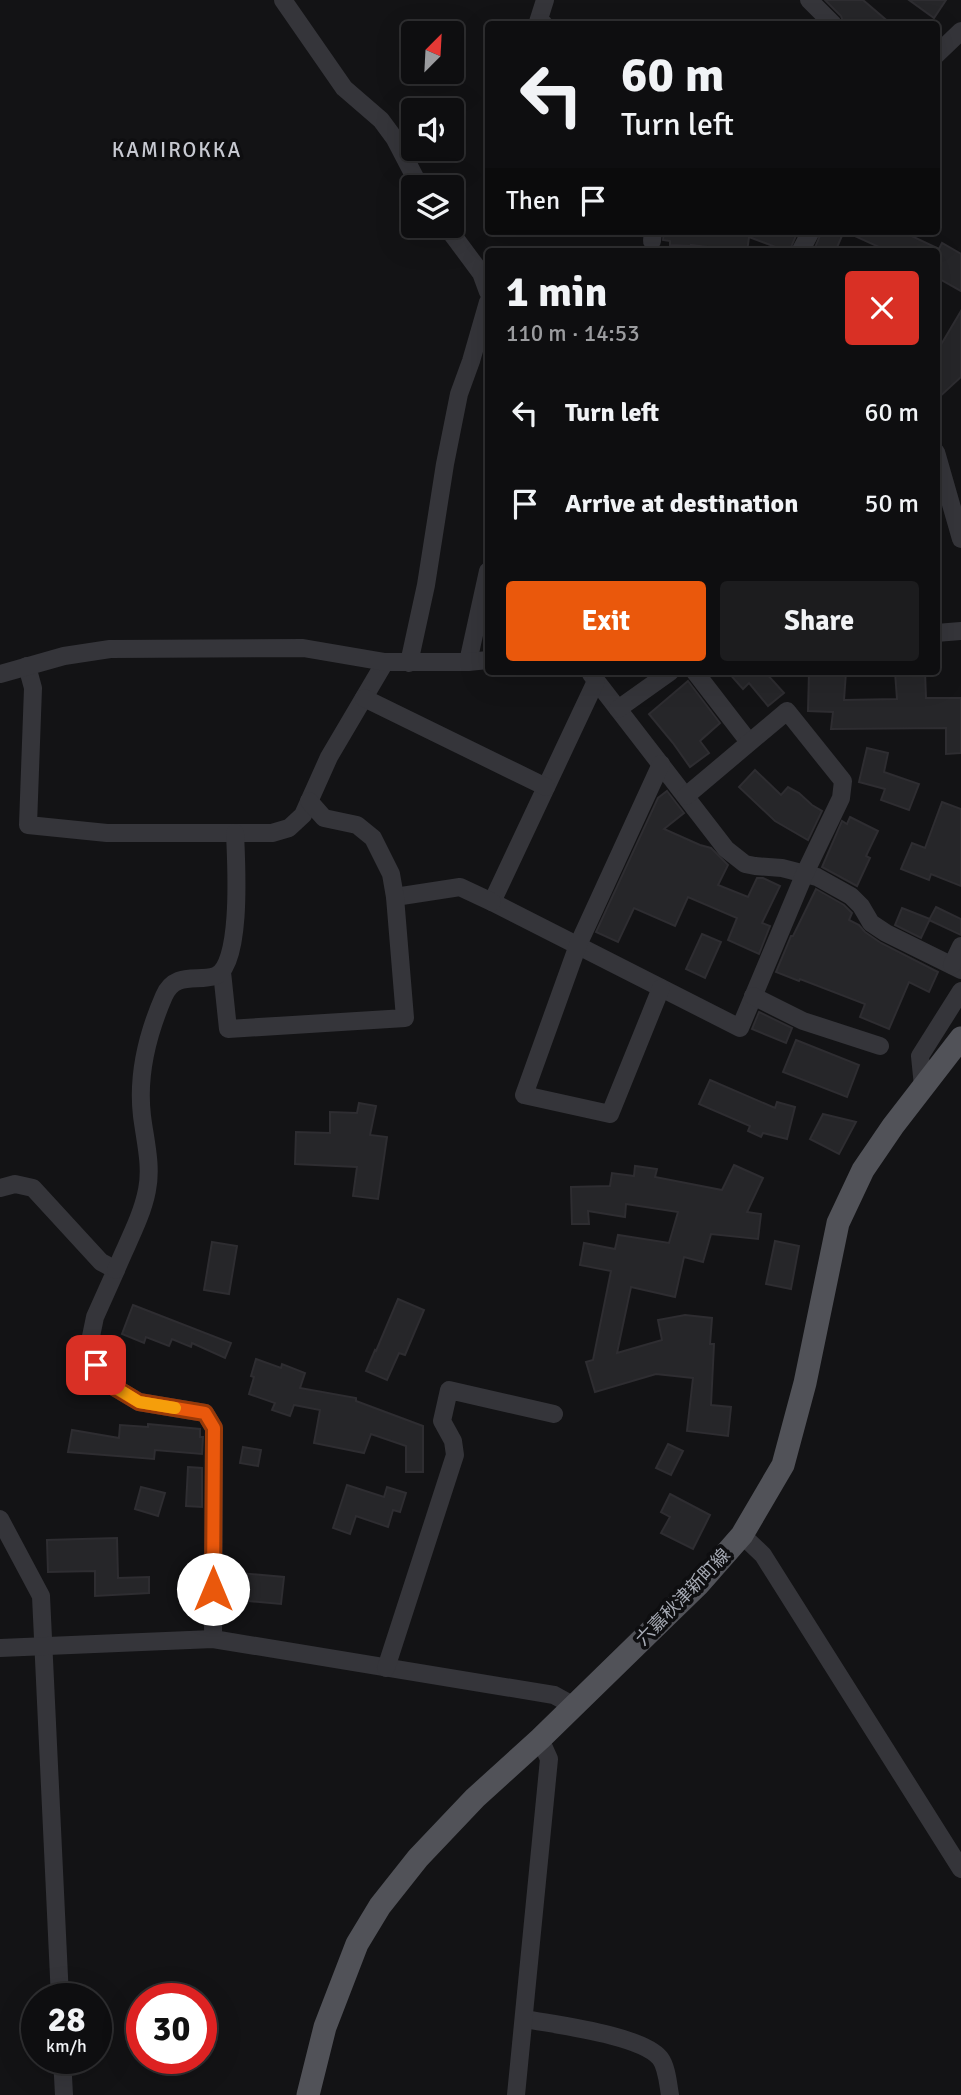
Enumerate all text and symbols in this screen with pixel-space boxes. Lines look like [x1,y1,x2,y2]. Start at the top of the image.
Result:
north arrow [401,21,464,84]
map controls [401,21,464,238]
text: 60 m [621,45,724,105]
icon: left [506,49,597,140]
button: sound [401,98,464,161]
text: Turn left [621,105,734,144]
district label: KAMIROKKA [112,137,242,163]
button: layers [401,175,464,238]
icon: arrive [574,182,612,220]
text: Then [506,185,560,217]
text: 1 min [506,267,607,318]
button: close [845,271,919,345]
text: 110 m · 14:53 [506,319,640,348]
icon: left [506,394,544,432]
text: Turn left [565,397,659,429]
text: 60 m [864,397,919,429]
icon: arrive [506,485,544,523]
text: Arrive at destination [565,488,798,520]
text: 50 m [864,488,919,520]
button: Exit [506,581,706,661]
button: Share [720,581,919,661]
pin [66,1335,126,1395]
icon: arrive [77,1346,115,1384]
street label: 六嘉秋津新町線 [631,1544,735,1650]
position arrow [176,1552,250,1626]
speed limit sign: 30 [126,1983,217,2074]
text: 28 [48,1998,85,2041]
text: km/h [46,2035,87,2057]

